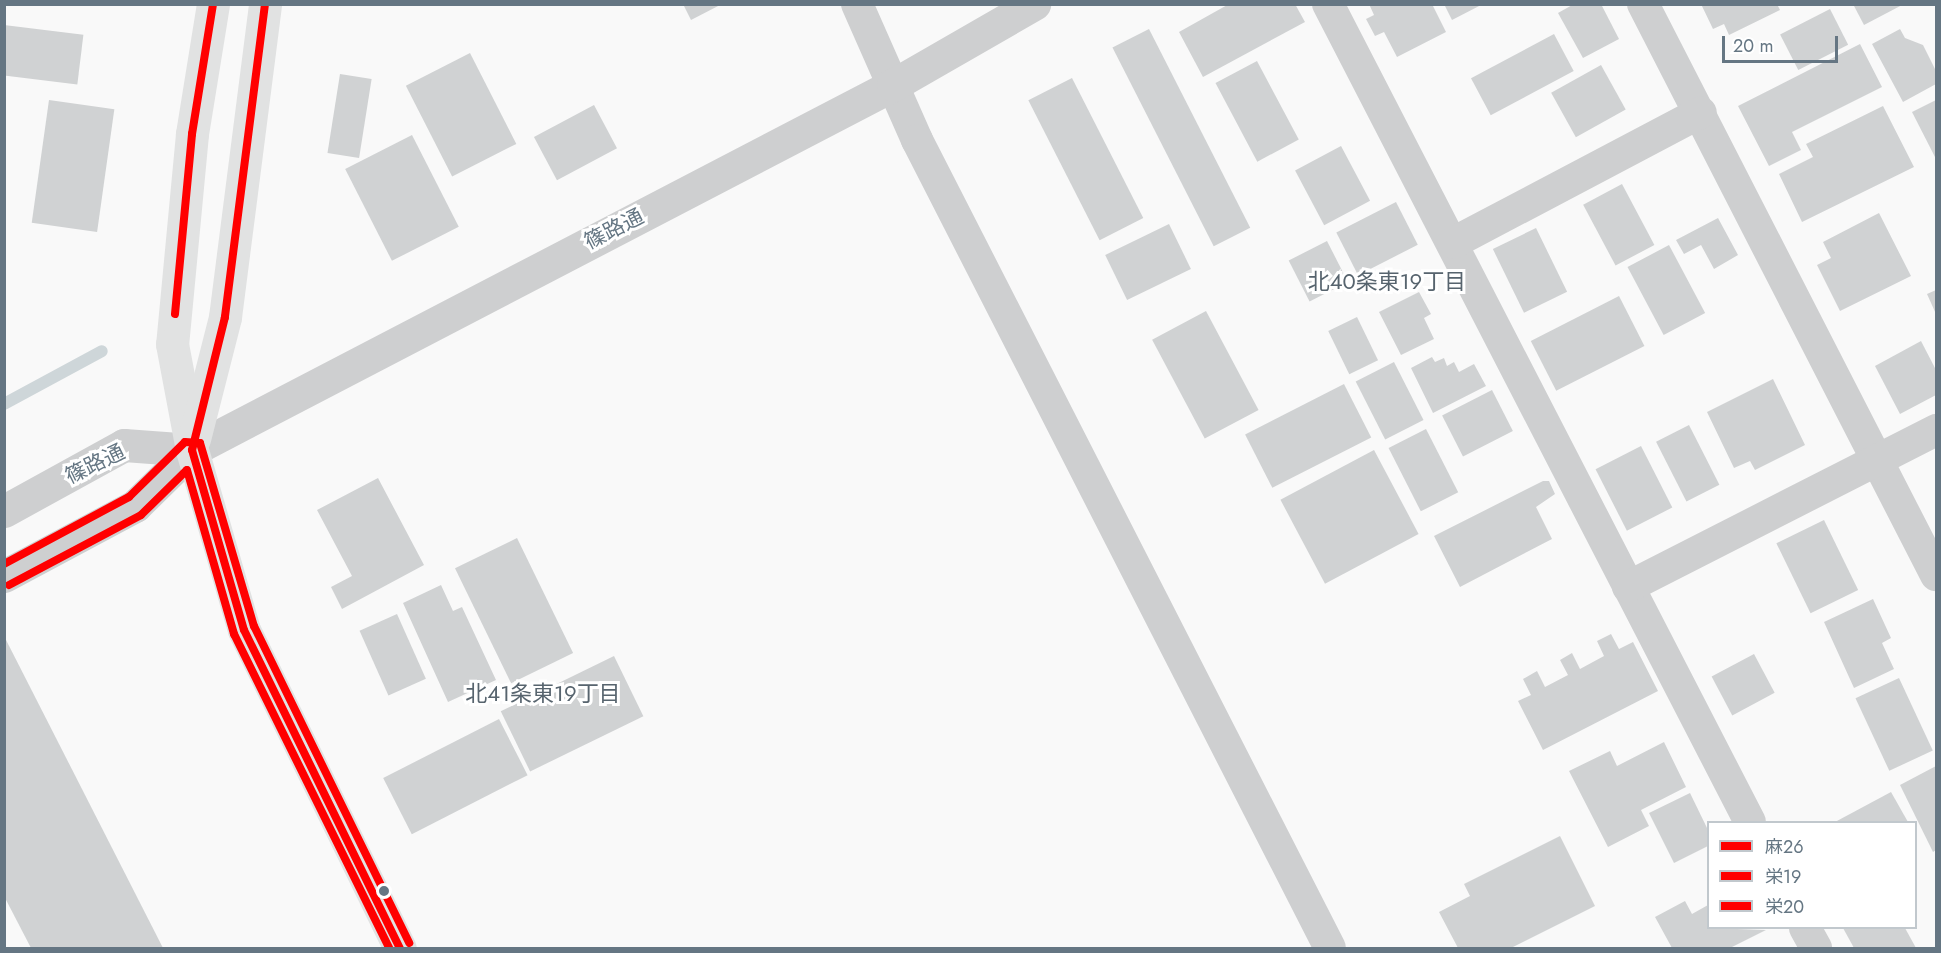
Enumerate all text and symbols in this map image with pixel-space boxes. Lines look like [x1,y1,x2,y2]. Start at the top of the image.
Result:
scale bar [1725,24,1840,62]
text: 20 m [1733,33,1773,59]
street label: 篠路通 [580,203,648,255]
district label: 北40条東19丁目 [1308,269,1466,295]
street label: 篠路通 [61,439,129,489]
district label: 北41条東19丁目 [465,681,621,707]
legend [1707,821,1917,929]
text: 麻26 [1765,834,1804,860]
text: 栄19 [1765,864,1801,890]
unlabelled marker [378,885,390,897]
text: 栄20 [1765,894,1804,920]

